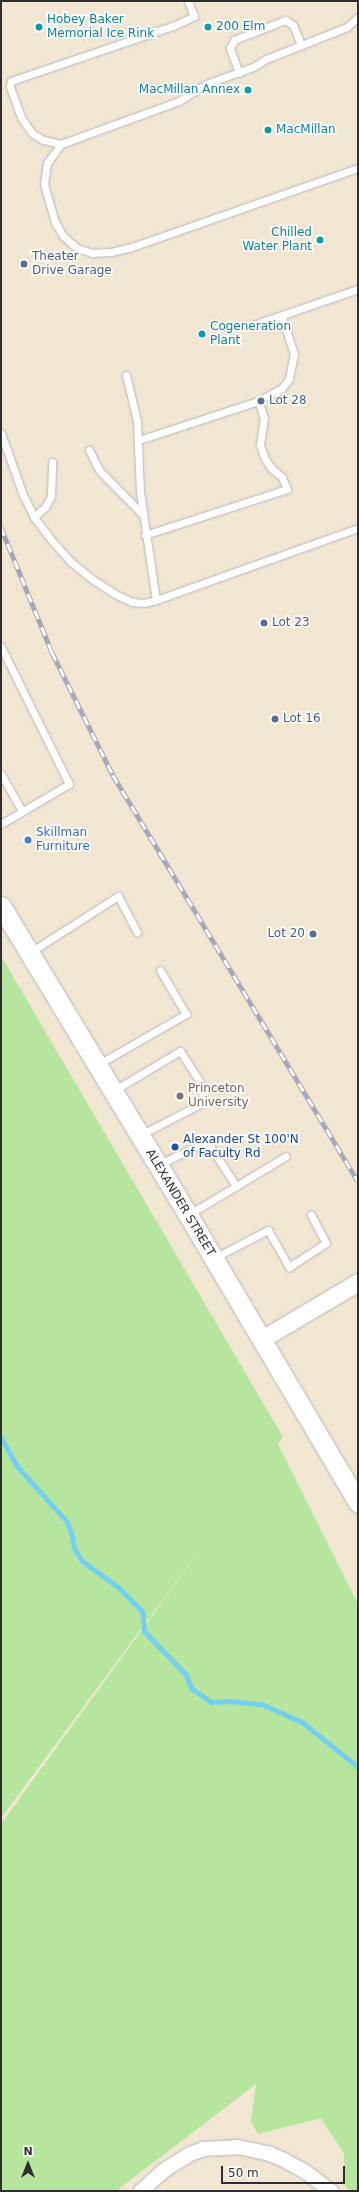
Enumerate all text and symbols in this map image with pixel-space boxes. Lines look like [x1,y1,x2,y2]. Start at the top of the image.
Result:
place label: Hobey Baker Memorial Ice Rink [47,13,154,41]
place label: 200 Elm [216,20,265,34]
marker: Hobey Baker Memorial Ice Rink [34,22,44,32]
marker: 200 Elm [203,22,213,32]
place label: MacMillan Annex [139,83,240,97]
marker: MacMillan Annex [243,85,253,95]
place label: MacMillan [276,123,336,137]
marker: MacMillan [263,125,273,135]
place label: Chilled Water Plant [242,226,312,254]
marker: Chilled Water Plant [315,235,325,245]
place label: Theater Drive Garage [32,250,112,278]
marker: Theater Drive Garage [19,259,29,269]
place label: Cogeneration Plant [210,320,291,348]
marker: Cogeneration Plant [197,329,207,339]
place label: Lot 28 [269,394,307,408]
marker: Lot 28 [256,396,266,406]
place label: Lot 23 [272,616,310,630]
marker: Lot 23 [259,618,269,628]
place label: Lot 16 [283,712,321,726]
marker: Lot 16 [270,714,280,724]
place label: Skillman Furniture [36,826,90,854]
marker: Skillman Furniture [23,835,33,845]
place label: Lot 20 [267,927,305,941]
marker: Lot 20 [308,929,318,939]
place label: Princeton University [188,1082,249,1110]
marker: Princeton University [175,1091,185,1101]
place label: Alexander St 100'N of Faculty Rd [183,1133,299,1161]
marker: Alexander St 100'N of Faculty Rd [170,1142,180,1152]
street label: ALEXANDER STREET [142,1147,218,1259]
north arrow [8,2144,48,2184]
text: N [23,2145,33,2158]
scale bar [223,2158,347,2184]
text: 50 m [228,2166,259,2180]

